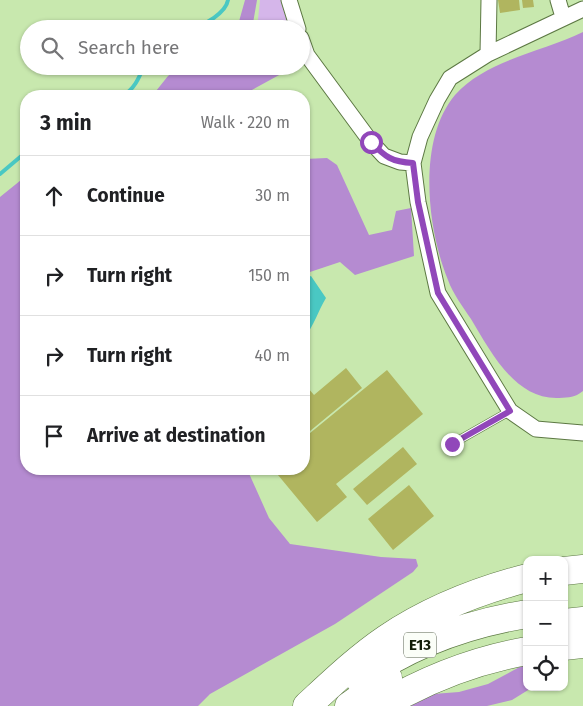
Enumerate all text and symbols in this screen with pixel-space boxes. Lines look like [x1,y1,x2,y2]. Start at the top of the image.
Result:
search box [20,20,310,75]
icon: search [38,34,66,62]
text: Search here [78,36,179,59]
text: 3 min [40,110,92,136]
text: Walk · 220 m [201,113,290,132]
route start [360,131,383,154]
icon: ahead [40,182,68,210]
text: Continue [87,184,165,207]
text: 30 m [255,186,290,205]
icon: right [40,262,68,290]
text: Turn right [87,264,172,287]
text: 150 m [248,266,290,285]
icon: right [40,342,68,370]
text: Turn right [87,344,172,367]
text: 40 m [255,346,290,365]
icon: arrive [40,422,68,450]
text: Arrive at destination [87,424,266,447]
route end [441,433,464,456]
map controls [523,556,568,691]
button: + [523,556,568,601]
button: − [523,601,568,646]
road number: E13 [404,632,436,658]
button: locate [523,646,568,691]

